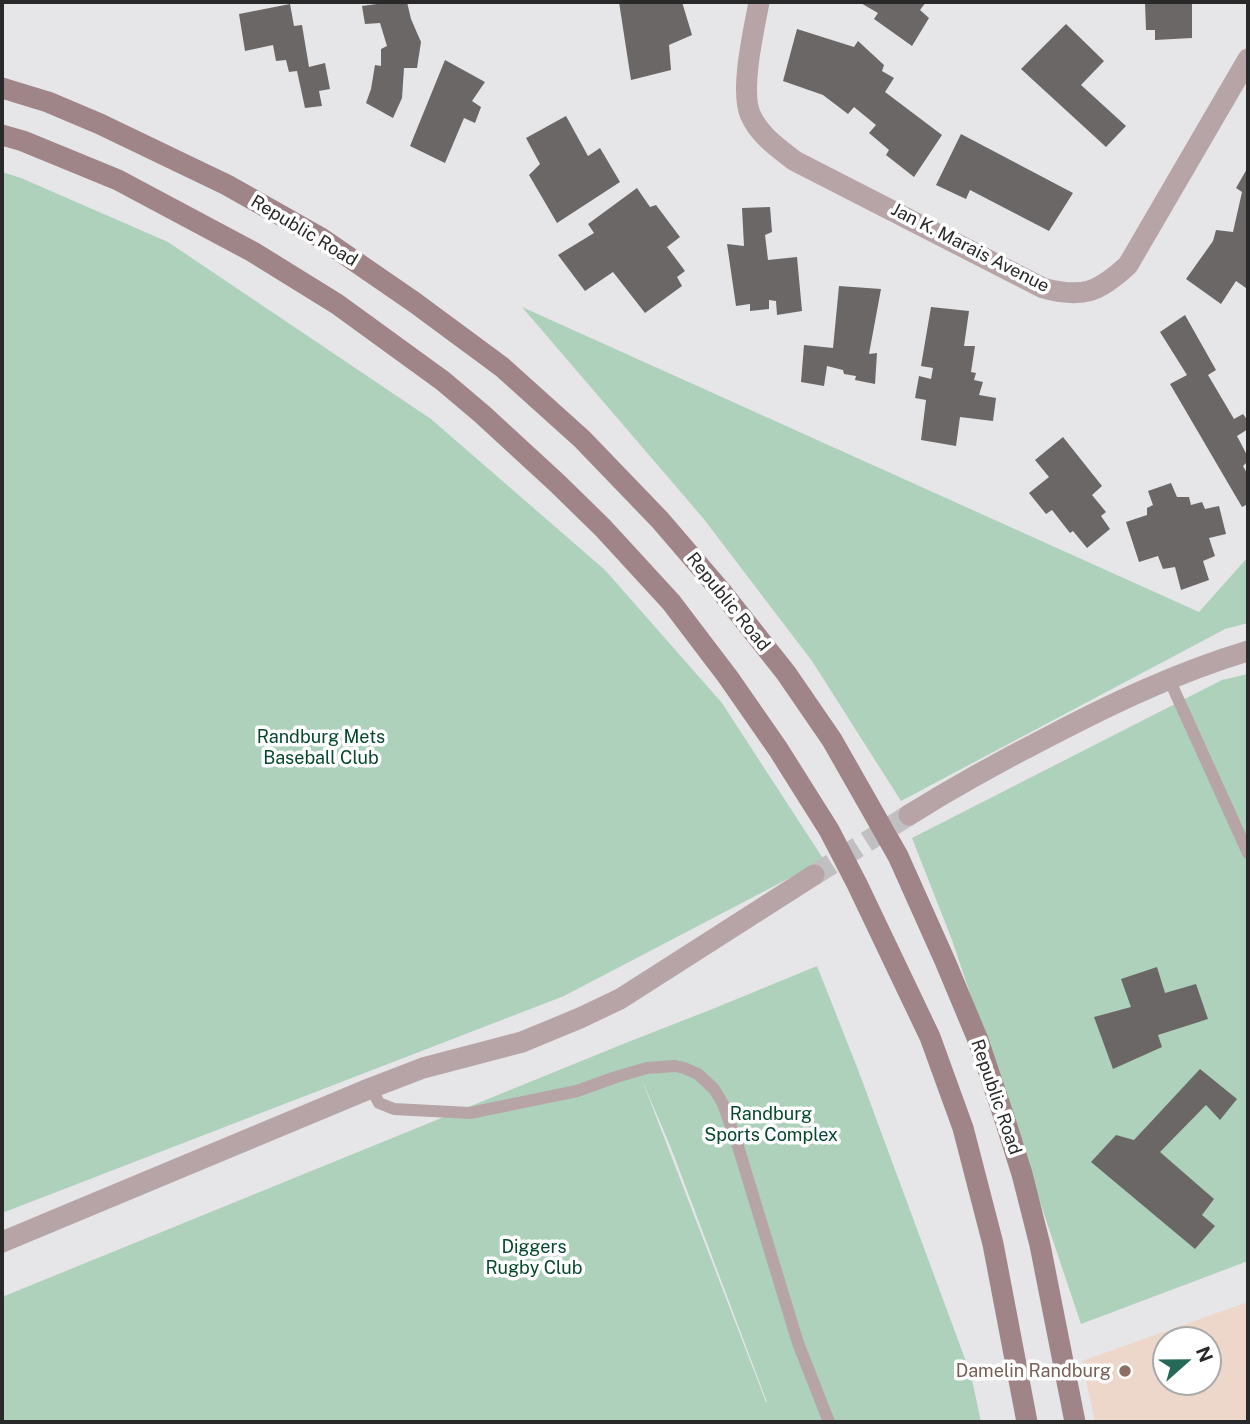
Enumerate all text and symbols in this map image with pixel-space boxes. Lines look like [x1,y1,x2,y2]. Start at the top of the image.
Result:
street label: Republic Road [247,191,361,271]
street label: Jan K. Marais Avenue [887,199,1053,297]
street label: Republic Road [682,548,774,656]
park label: Randburg Mets Baseball Club [257,726,385,768]
street label: Republic Road [966,1036,1026,1158]
park label: Randburg Sports Complex [704,1103,838,1146]
park label: Diggers Rugby Club [485,1236,583,1278]
north arrow [1152,1326,1222,1396]
text: N [1192,1343,1218,1365]
place label: Damelin Randburg [956,1360,1111,1382]
marker: Damelin Randburg [1117,1363,1133,1379]

